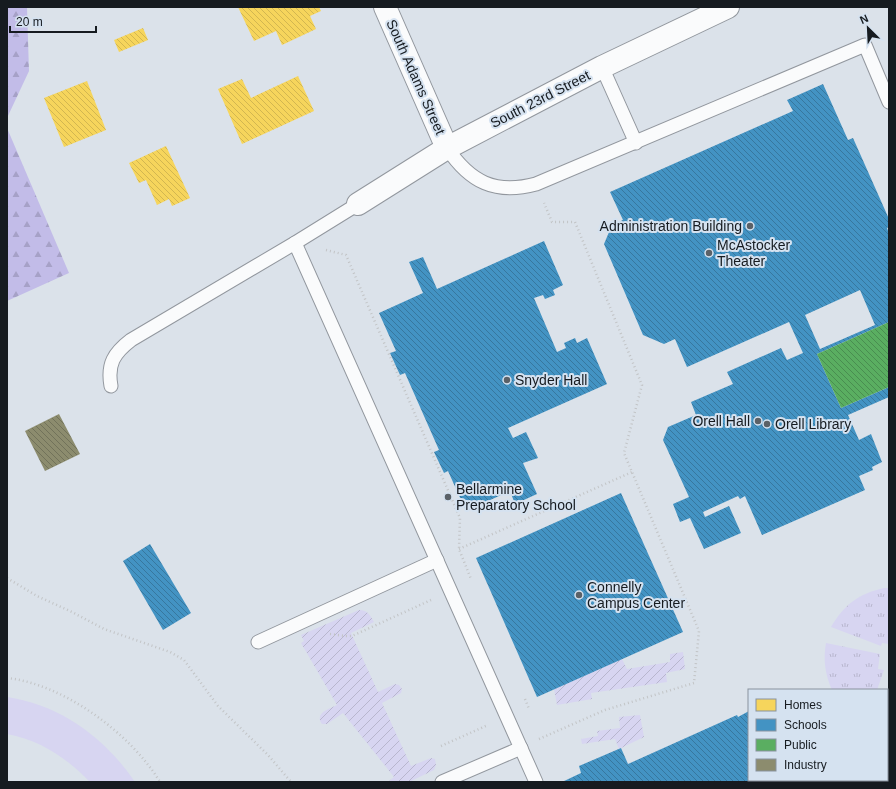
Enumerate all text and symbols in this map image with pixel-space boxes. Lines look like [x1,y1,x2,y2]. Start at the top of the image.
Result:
scale bar [10,8,96,34]
north arrow [848,8,888,48]
text: N [858,12,870,26]
text: 20 m [16,15,43,29]
street label: South Adams Street [383,17,449,137]
street label: South 23rd Street [487,67,593,131]
place label: Administration Building [600,218,742,234]
marker: Administration Building [745,221,755,231]
place label: McAstocker Theater [717,237,790,269]
marker: McAstocker Theater [704,248,714,258]
place label: Snyder Hall [515,372,587,388]
marker: Snyder Hall [502,375,512,385]
place label: Orell Hall [692,413,750,429]
marker: Orell Hall [753,416,763,426]
place label: Orell Library [775,416,851,432]
marker: Orell Library [762,419,772,429]
place label: Bellarmine Preparatory School [456,481,576,513]
marker: Bellarmine Preparatory School [443,492,453,502]
place label: Connelly Campus Center [587,579,685,611]
marker: Connelly Campus Center [574,590,584,600]
legend [748,689,888,781]
text: Homes [784,698,822,712]
text: Schools [784,718,827,732]
text: Public [784,738,817,752]
text: Industry [784,758,827,772]

